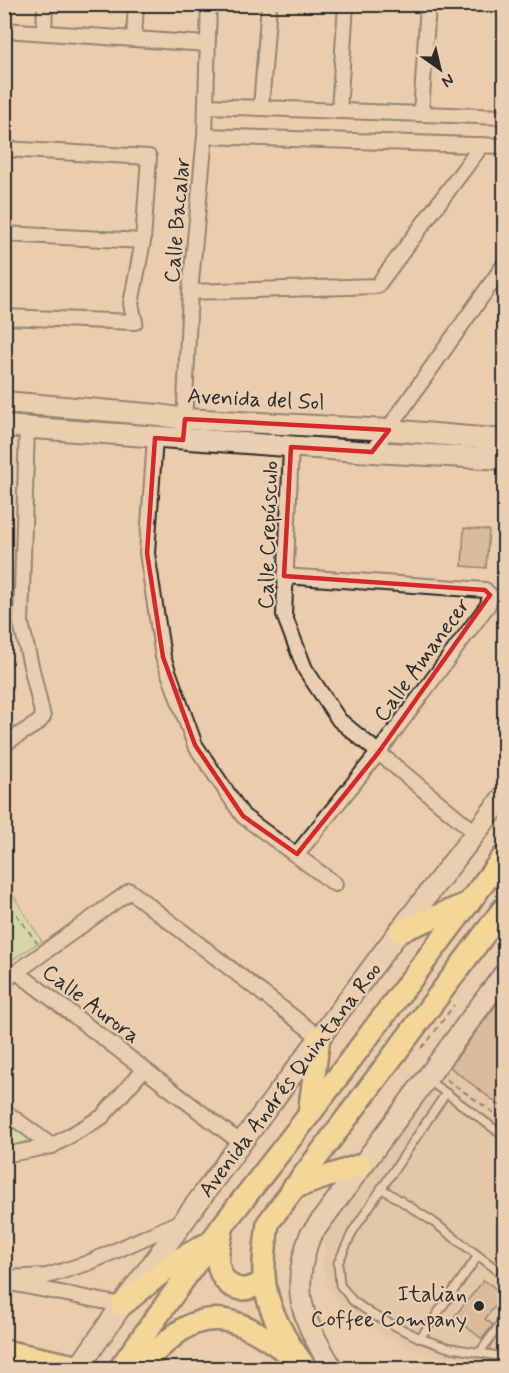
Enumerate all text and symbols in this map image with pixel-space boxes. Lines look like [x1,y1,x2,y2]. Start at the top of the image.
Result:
north arrow [410,39,470,99]
text: N [437,69,458,92]
street label: Calle Bacalar [159,156,197,284]
street label: Avenida del Sol [187,382,325,418]
street label: Calle Crepúsculo [252,460,286,610]
street label: Calle Amanecer [368,592,477,728]
street label: Avenida Andrés Quintana Roo [193,957,388,1204]
street label: Calle Aurora [36,959,145,1051]
place label: Italian Coffee Company [311,1281,467,1334]
marker: Italian Coffee Company [472,1299,486,1313]

